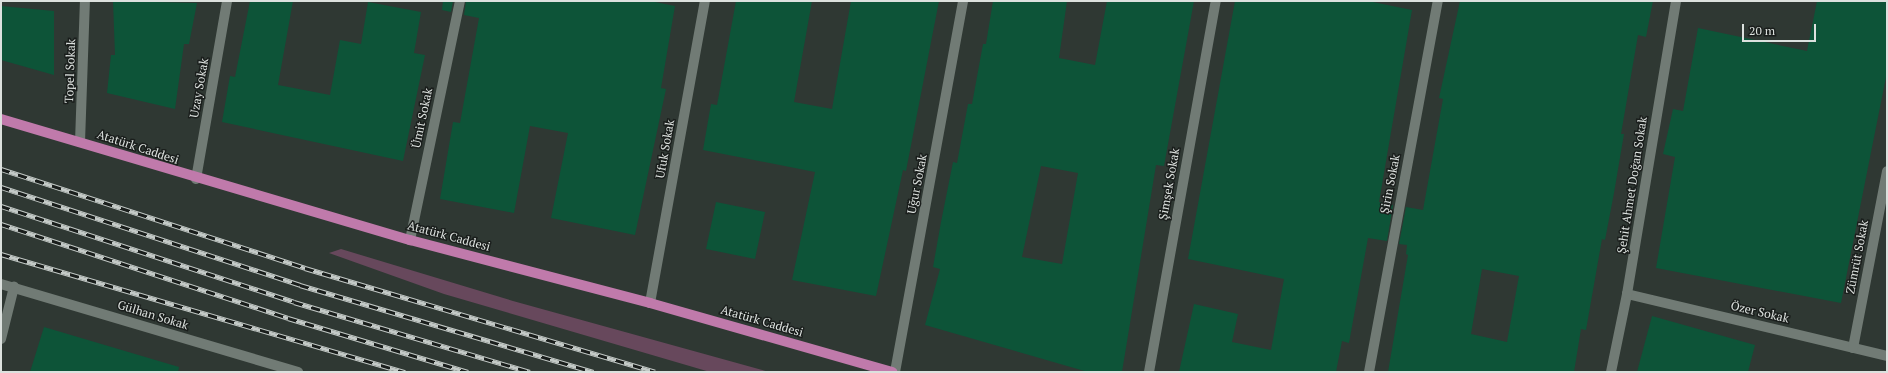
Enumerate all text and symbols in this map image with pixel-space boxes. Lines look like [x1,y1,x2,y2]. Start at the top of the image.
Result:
scale bar [1744,16,1818,42]
text: 20 m [1749,23,1775,38]
street label: Topel Sokak [62,39,78,103]
street label: Uzay Sokak [187,57,211,119]
street label: Ümit Sokak [409,87,435,149]
street label: Şehit Ahmet Doğan Sokak [1614,115,1650,255]
street label: Ufuk Sokak [653,118,677,180]
street label: Atatürk Caddesi [95,127,181,167]
street label: Şimşek Sokak [1156,147,1182,221]
street label: Uğur Sokak [904,153,930,215]
street label: Şirin Sokak [1377,153,1403,215]
street label: Atatürk Caddesi [406,218,492,254]
street label: Zümrüt Sokak [1843,219,1871,295]
street label: Gülhan Sokak [116,297,190,333]
street label: Özer Sokak [1729,298,1791,326]
street label: Atatürk Caddesi [719,302,805,340]

